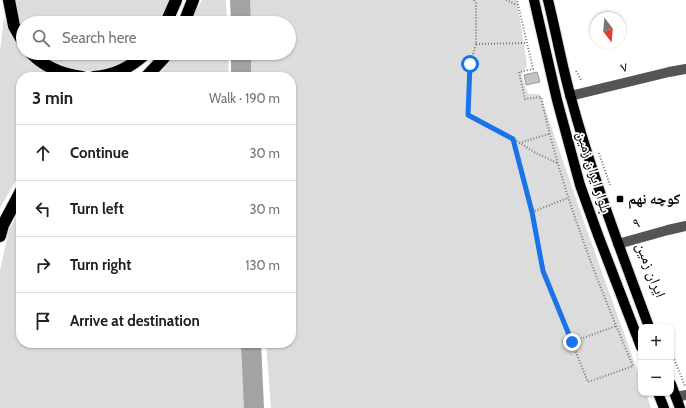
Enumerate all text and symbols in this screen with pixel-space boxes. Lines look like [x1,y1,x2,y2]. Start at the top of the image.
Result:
north arrow [590,12,626,48]
search box [16,16,296,60]
icon: search [30,27,52,49]
text: Search here [62,29,137,47]
route start [461,55,479,73]
street label: ۷ [619,57,630,77]
text: 3 min [32,88,73,108]
text: Walk · 190 m [209,90,280,106]
street label: بلوار ایران زمین [572,129,615,216]
icon: ahead [32,142,54,164]
text: Continue [70,144,129,162]
text: 30 m [250,145,280,161]
place label: کوچه نهم [628,190,681,209]
marker: کوچه نهم [615,194,625,204]
icon: left [32,198,54,220]
text: Turn left [70,200,124,218]
text: 30 m [250,201,280,217]
street label: ۹ [630,213,642,233]
street label: ایران زمین [631,240,670,300]
icon: right [32,254,54,276]
text: Turn right [70,256,131,274]
text: 130 m [245,257,280,273]
icon: arrive [32,310,54,332]
text: Arrive at destination [70,312,200,330]
map controls [638,324,674,396]
button: + [638,324,674,360]
route end [563,333,581,351]
button: − [638,360,674,396]

